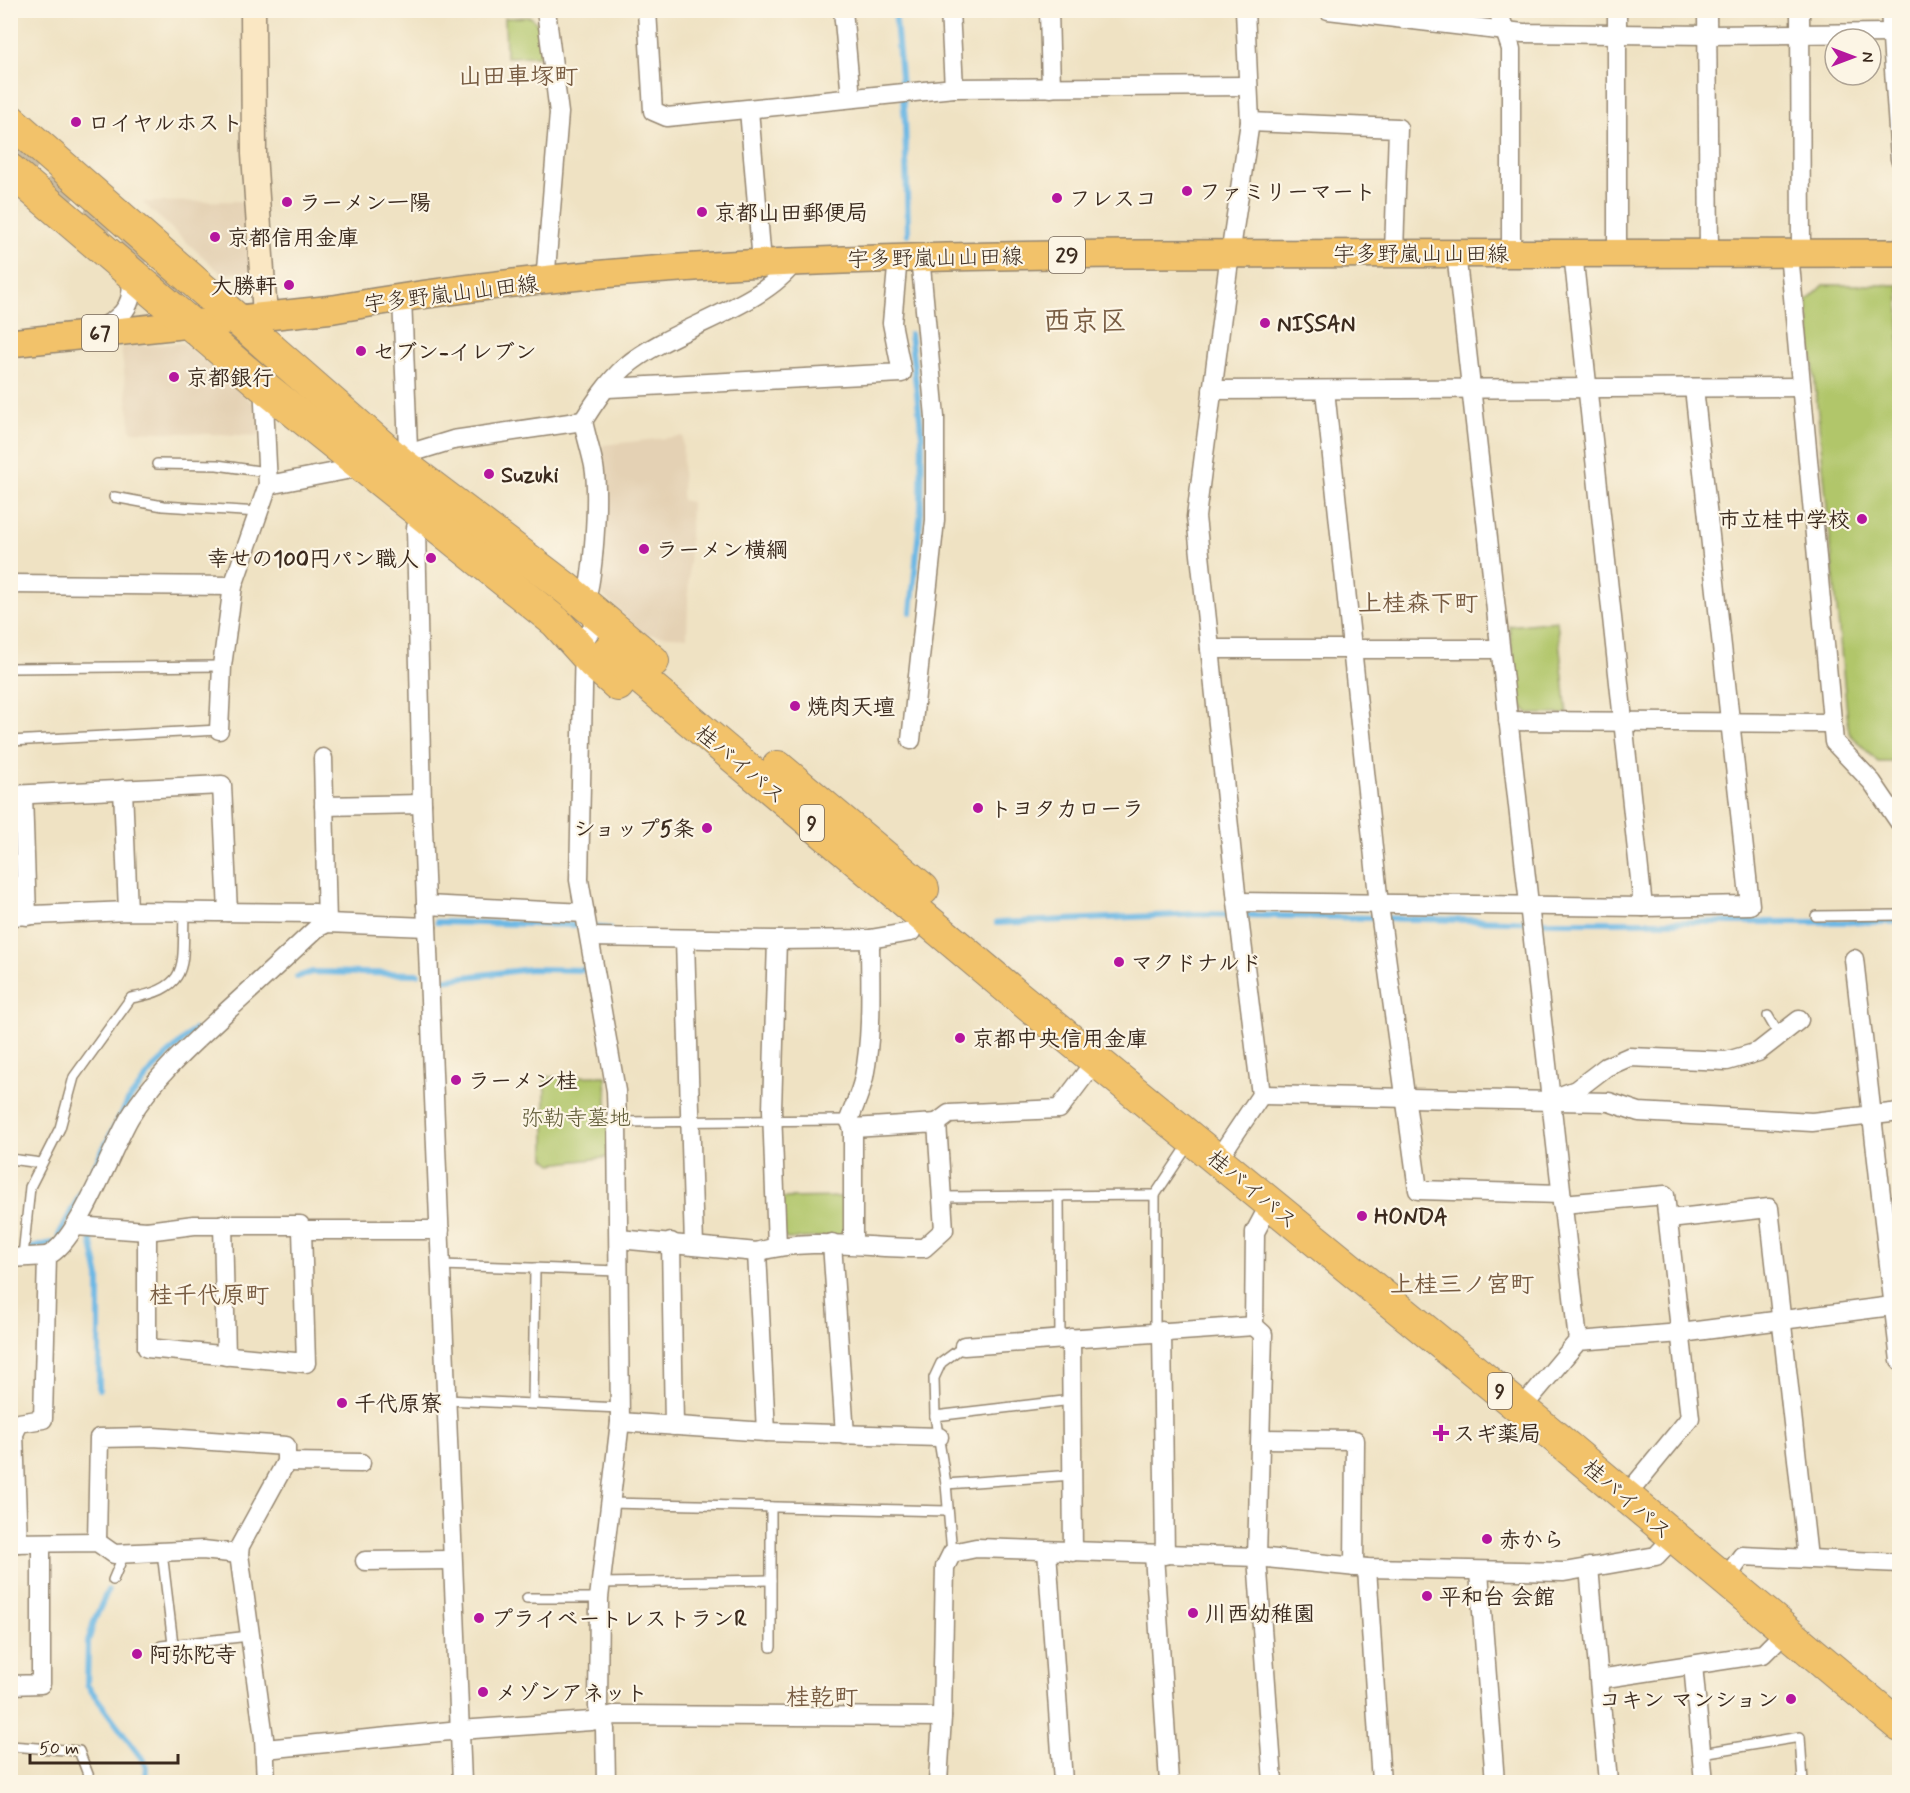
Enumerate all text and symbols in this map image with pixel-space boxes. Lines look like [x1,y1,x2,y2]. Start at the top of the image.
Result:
north arrow [1823,27,1883,87]
text: N [1856,52,1877,62]
district label: 山田車塚町 [458,62,578,93]
place label: ロイヤルホスト [88,110,243,138]
marker: ロイヤルホスト [69,115,83,129]
place label: ファミリーマート [1199,179,1376,207]
marker: ファミリーマート [1180,184,1194,198]
place label: フレスコ [1069,186,1157,214]
place label: ラーメン一陽 [299,190,431,218]
marker: フレスコ [1050,191,1064,205]
marker: ラーメン一陽 [280,195,294,209]
place label: 京都山田郵便局 [714,200,868,228]
marker: 京都山田郵便局 [695,205,709,219]
place label: 京都信用金庫 [227,225,359,253]
marker: 京都信用金庫 [208,230,222,244]
road number: 29 [1049,237,1085,273]
street label: 宇多野嵐山山田線 [1333,241,1509,269]
street label: 宇多野嵐山山田線 [847,243,1023,275]
street label: 宇多野嵐山山田線 [362,270,540,320]
place label: 大勝軒 [211,273,277,301]
marker: 大勝軒 [282,278,296,292]
district label: 西京区 [1043,304,1127,341]
place label: NISSAN [1277,311,1355,339]
road number: 67 [82,315,118,351]
marker: NISSAN [1258,316,1272,330]
place label: セブン-イレブン [373,339,537,367]
marker: セブン-イレブン [354,344,368,358]
place label: 京都銀行 [186,365,274,393]
marker: 京都銀行 [167,370,181,384]
place label: Suzuki [501,462,559,490]
marker: Suzuki [482,467,496,481]
place label: 市立桂中学校 [1718,507,1850,535]
marker: 市立桂中学校 [1855,512,1869,526]
place label: ラーメン横綱 [656,537,788,565]
marker: ラーメン横綱 [637,542,651,556]
place label: 幸せの100円パン職人 [207,546,419,574]
marker: 幸せの100円パン職人 [424,551,438,565]
district label: 上桂森下町 [1358,589,1478,620]
place label: 焼肉天壇 [807,694,895,722]
marker: 焼肉天壇 [788,699,802,713]
street label: 桂バイパス [689,720,791,811]
place label: トヨタカローラ [990,796,1144,824]
marker: トヨタカローラ [971,801,985,815]
road number: 9 [800,805,824,841]
place label: ショップ5条 [574,816,695,844]
marker: ショップ5条 [700,821,714,835]
place label: マクドナルド [1131,950,1262,978]
marker: マクドナルド [1112,955,1126,969]
place label: 京都中央信用金庫 [972,1026,1148,1054]
marker: 京都中央信用金庫 [953,1031,967,1045]
place label: ラーメン桂 [468,1068,578,1096]
marker: ラーメン桂 [449,1073,463,1087]
park label: 弥勒寺墓地 [521,1105,631,1133]
street label: 桂バイパス [1201,1145,1303,1236]
place label: HONDA [1374,1204,1448,1232]
marker: HONDA [1355,1209,1369,1223]
district label: 上桂三ノ宮町 [1390,1270,1534,1301]
district label: 桂千代原町 [149,1281,269,1312]
road number: 9 [1488,1373,1512,1409]
place label: 千代原寮 [354,1391,442,1419]
marker: 千代原寮 [335,1396,349,1410]
place label: スギ薬局 [1453,1421,1541,1449]
marker: スギ薬局 [1434,1426,1448,1440]
street label: 桂バイパス [1576,1454,1677,1547]
place label: 赤から [1499,1527,1565,1555]
marker: 赤から [1480,1532,1494,1546]
place label: 平和台 会館 [1439,1584,1555,1612]
marker: 平和台 会館 [1420,1589,1434,1603]
place label: 川西幼稚園 [1205,1601,1315,1629]
place label: プライベートレストランR [491,1606,747,1634]
marker: 川西幼稚園 [1186,1606,1200,1620]
marker: プライベートレストランR [472,1611,486,1625]
place label: 阿弥陀寺 [149,1642,237,1670]
marker: 阿弥陀寺 [130,1647,144,1661]
place label: メゾンアネット [495,1680,648,1708]
district label: 桂乾町 [786,1683,858,1714]
marker: メゾンアネット [476,1685,490,1699]
place label: コキン マンション [1599,1687,1779,1715]
marker: コキン マンション [1784,1692,1798,1706]
scale bar [30,1727,178,1765]
text: 50 m [39,1737,79,1761]

